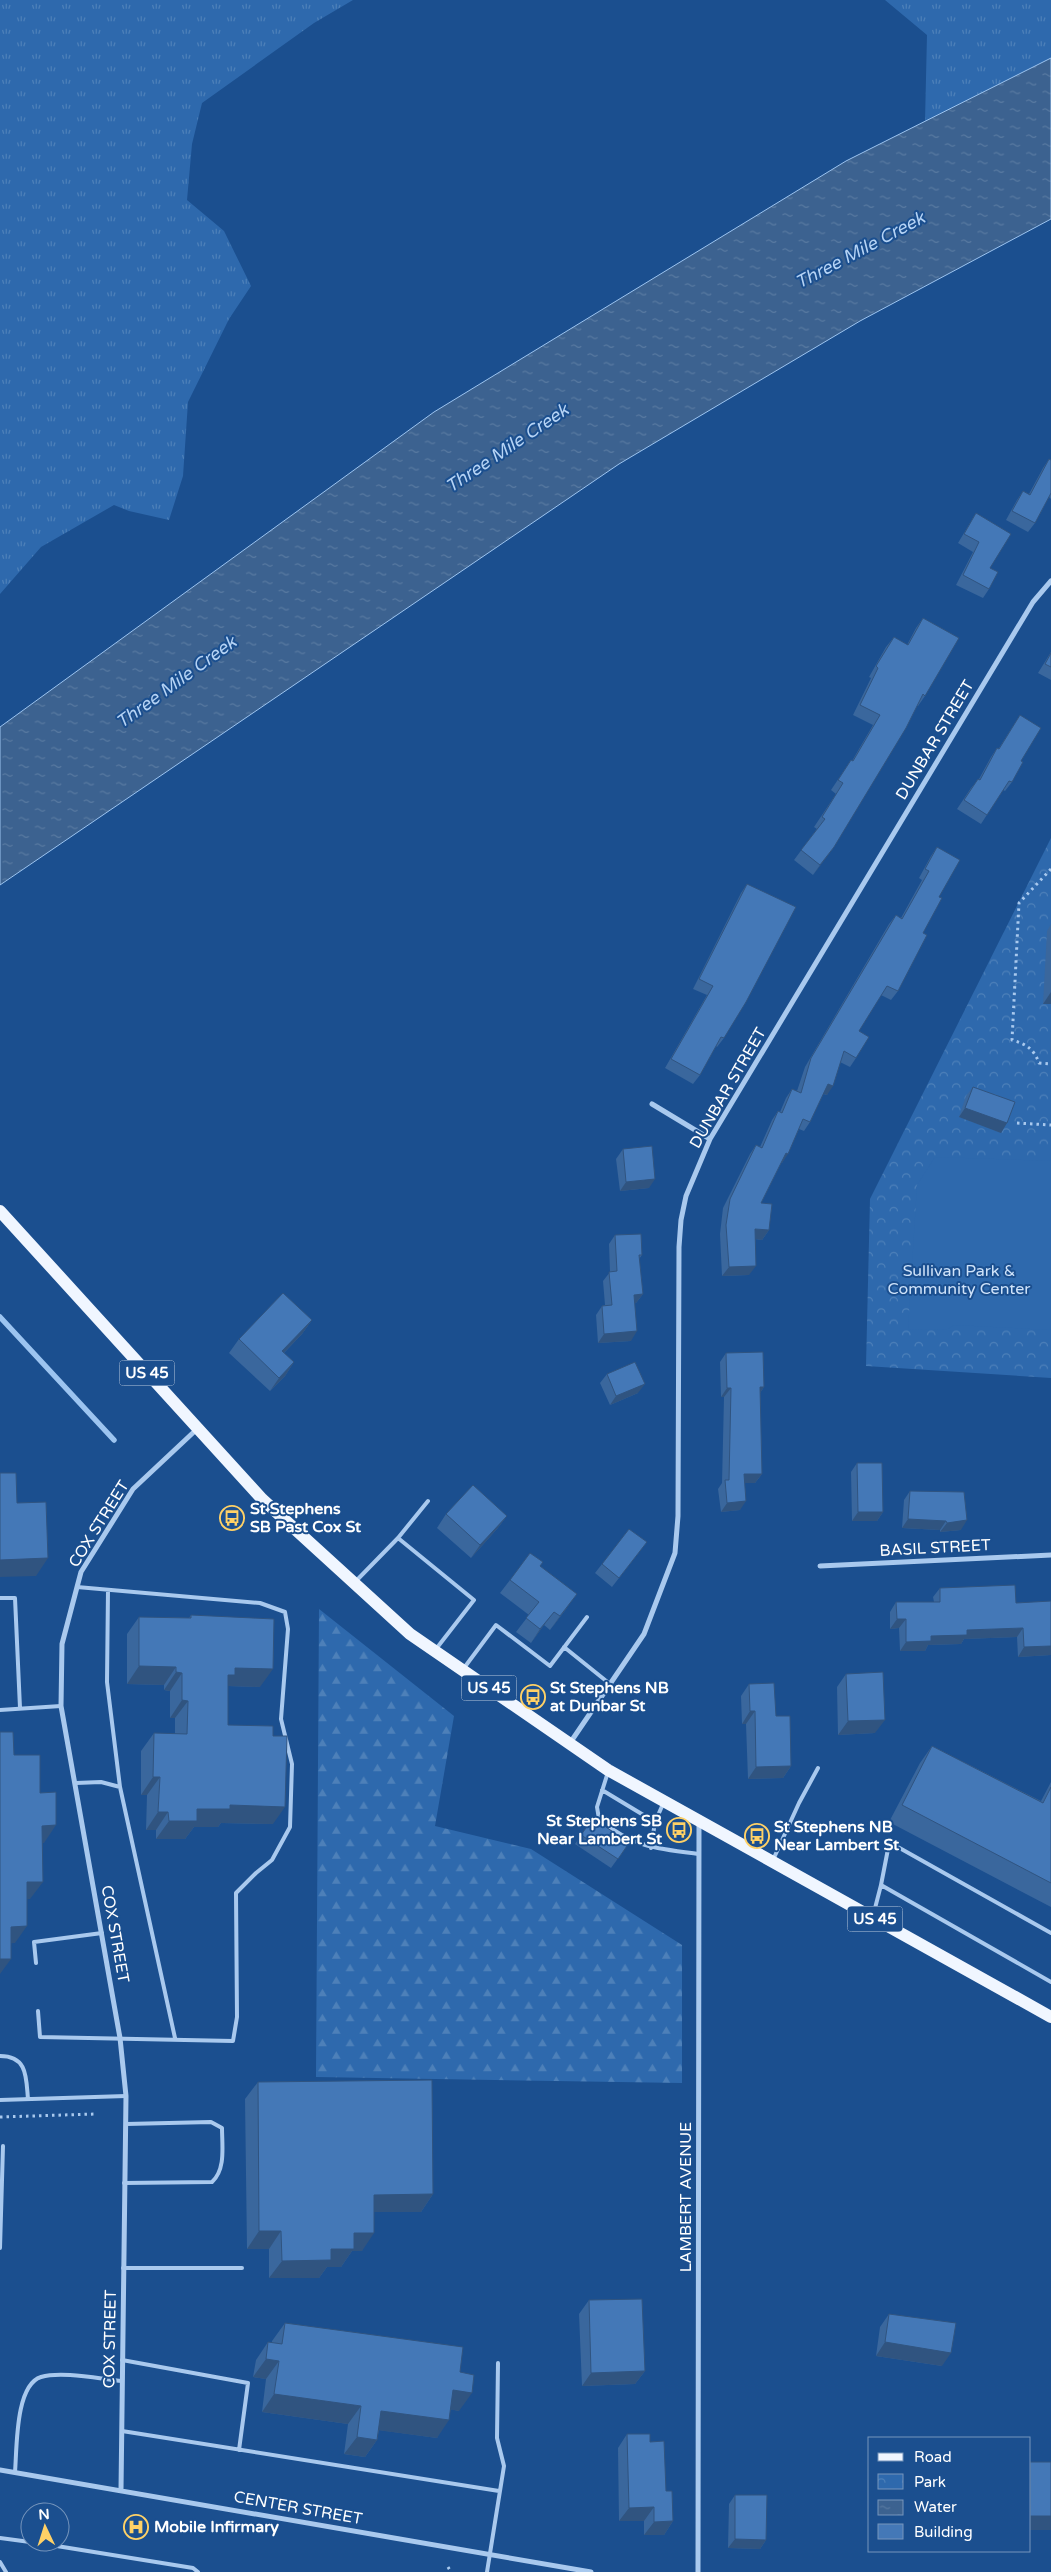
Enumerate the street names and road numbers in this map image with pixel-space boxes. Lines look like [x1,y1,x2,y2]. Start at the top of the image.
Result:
street label: DUNBAR STREET [891,676,979,803]
street label: DUNBAR STREET [685,1024,771,1152]
road number: US 45 [120,1360,174,1386]
street label: COX STREET [64,1477,134,1571]
street label: BASIL STREET [879,1535,991,1561]
road number: US 45 [462,1676,516,1700]
street label: COX STREET [97,1884,133,1985]
road number: US 45 [848,1906,902,1932]
street label: LAMBERT AVENUE [676,2122,696,2272]
street label: COX STREET [99,2289,121,2389]
street label: CENTER STREET [232,2487,364,2529]

